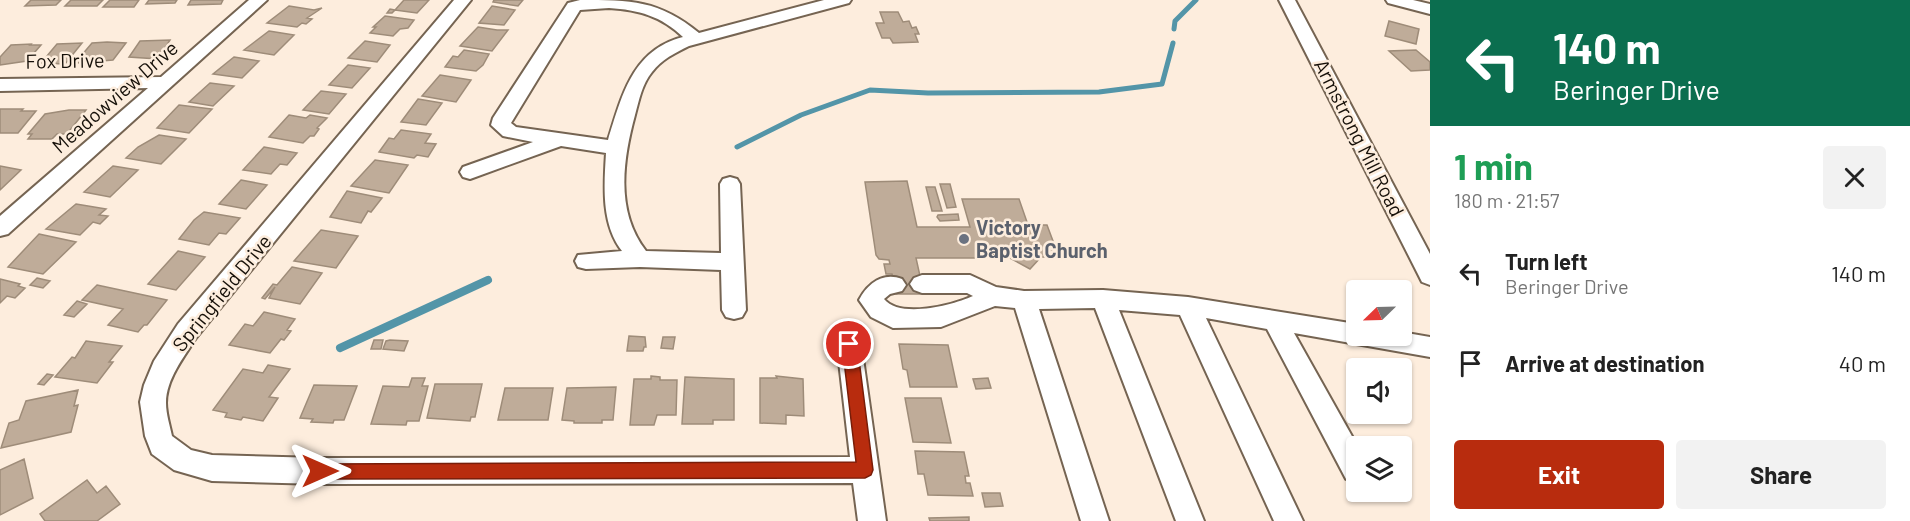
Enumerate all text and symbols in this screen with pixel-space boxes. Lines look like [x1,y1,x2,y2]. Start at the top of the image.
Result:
text: 140 m [1553,22,1661,72]
icon: left [1454,24,1532,102]
street label: Meadowview Drive [47,35,182,157]
street label: Fox Drive [25,47,105,73]
street label: Armstrong Mill Road [1310,55,1410,220]
text: Beringer Drive [1553,73,1720,105]
text: 1 min [1454,144,1533,187]
button: close [1823,146,1886,209]
text: 180 m · 21:57 [1454,188,1559,212]
place label: Victory Baptist Church [976,215,1108,262]
street label: Springfield Drive [167,229,276,356]
marker: Victory Baptist Church [957,232,971,246]
text: Turn left [1505,248,1588,274]
icon: left [1454,257,1487,290]
text: 140 m [1831,260,1886,286]
text: Beringer Drive [1505,274,1629,298]
north arrow [1346,280,1412,346]
map controls [1346,280,1412,502]
pin [823,318,874,369]
icon: arrive [832,327,865,360]
icon: arrive [1454,347,1487,380]
text: Arrive at destination [1505,350,1704,376]
text: 40 m [1839,350,1886,376]
button: sound [1346,358,1412,424]
button: layers [1346,436,1412,502]
position arrow [288,439,352,503]
button: Exit [1454,440,1664,509]
button: Share [1676,440,1886,509]

